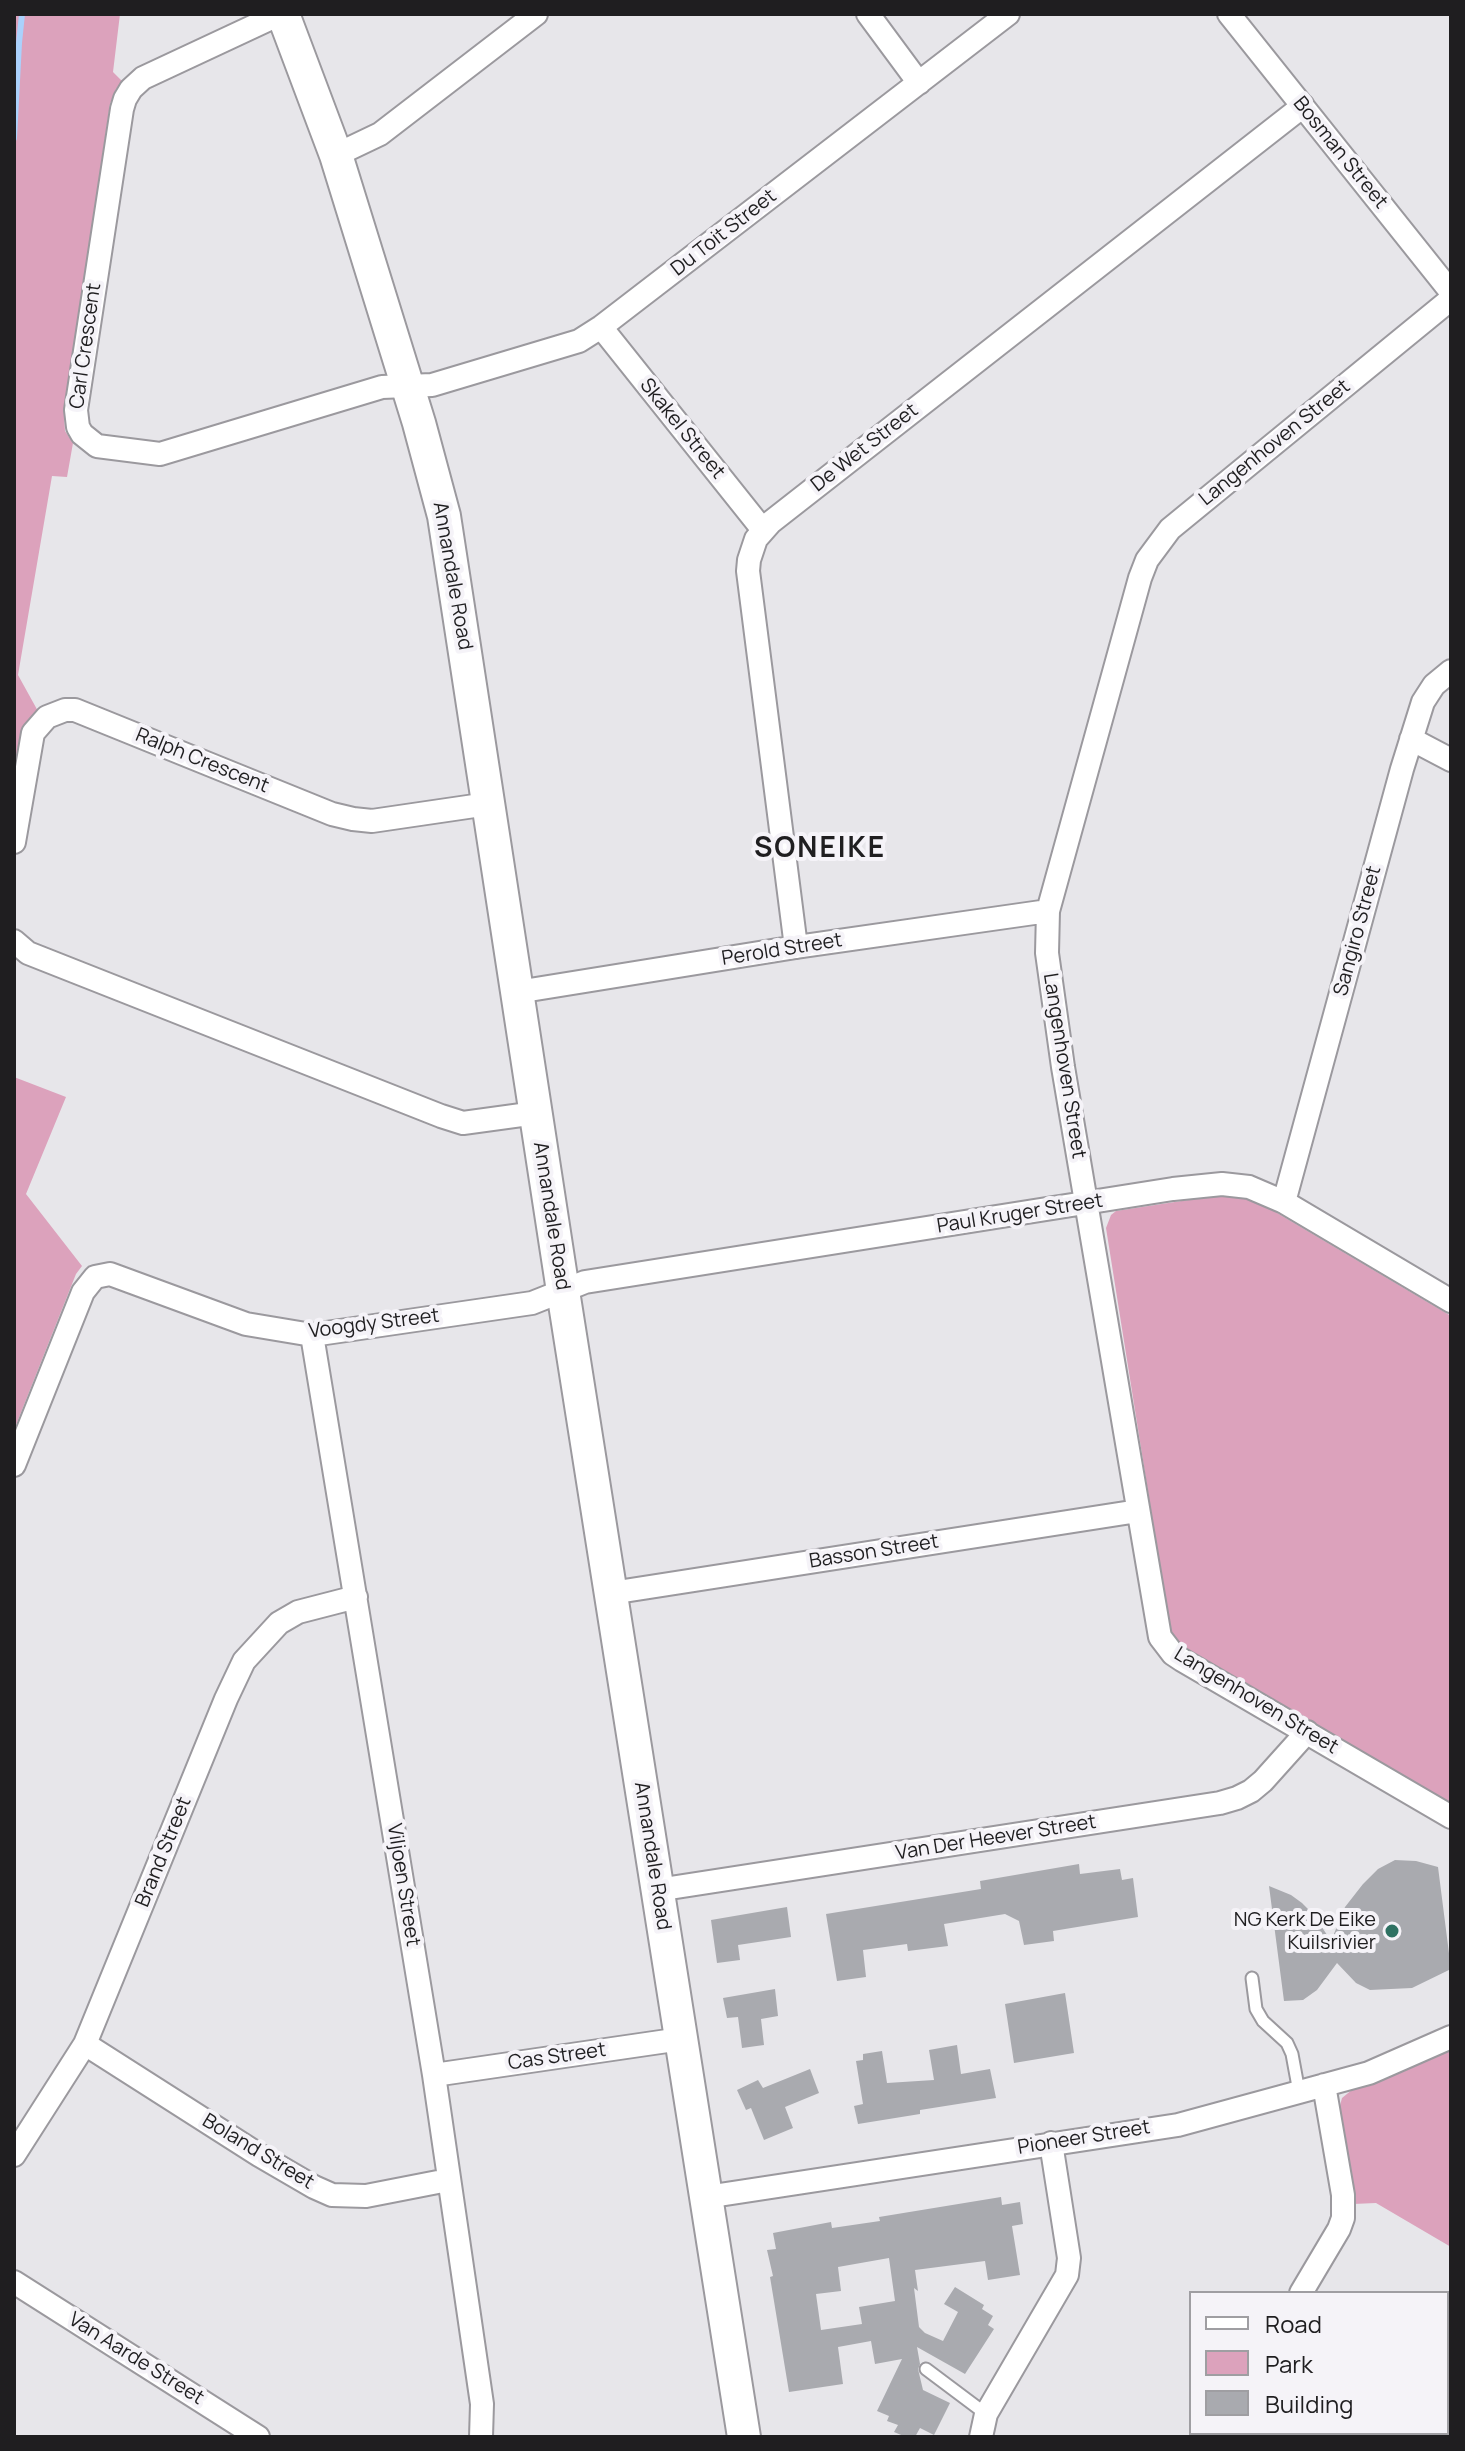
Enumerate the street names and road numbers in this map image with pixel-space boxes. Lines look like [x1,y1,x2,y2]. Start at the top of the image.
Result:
street label: Bosman Street [1288,92,1392,214]
street label: Du Toit Street [667,184,781,282]
street label: Carl Crescent [65,282,107,410]
street label: Skakel Street [634,374,730,484]
street label: Langenhoven Street [1195,375,1355,511]
street label: De Wet Street [807,399,923,497]
street label: Annandale Road [427,500,477,652]
street label: Ralph Crescent [132,723,272,799]
street label: Sangiro Street [1329,863,1387,999]
street label: Perold Street [720,929,844,971]
street label: Langenhoven Street [1037,972,1091,1160]
street label: Annandale Road [527,1140,575,1292]
street label: Paul Kruger Street [935,1189,1105,1239]
street label: Voogdy Street [307,1304,441,1344]
street label: Basson Street [808,1530,940,1574]
street label: Langenhoven Street [1170,1642,1342,1760]
street label: Annandale Road [628,1780,676,1932]
street label: Brand Street [131,1793,197,1911]
street label: Van Der Heever Street [894,1810,1098,1866]
street label: Viljoen Street [381,1822,425,1948]
street label: Cas Street [506,2038,608,2076]
street label: Boland Street [198,2109,318,2195]
street label: Pioneer Street [1016,2116,1152,2160]
street label: Van Aarde Street [64,2308,208,2410]

